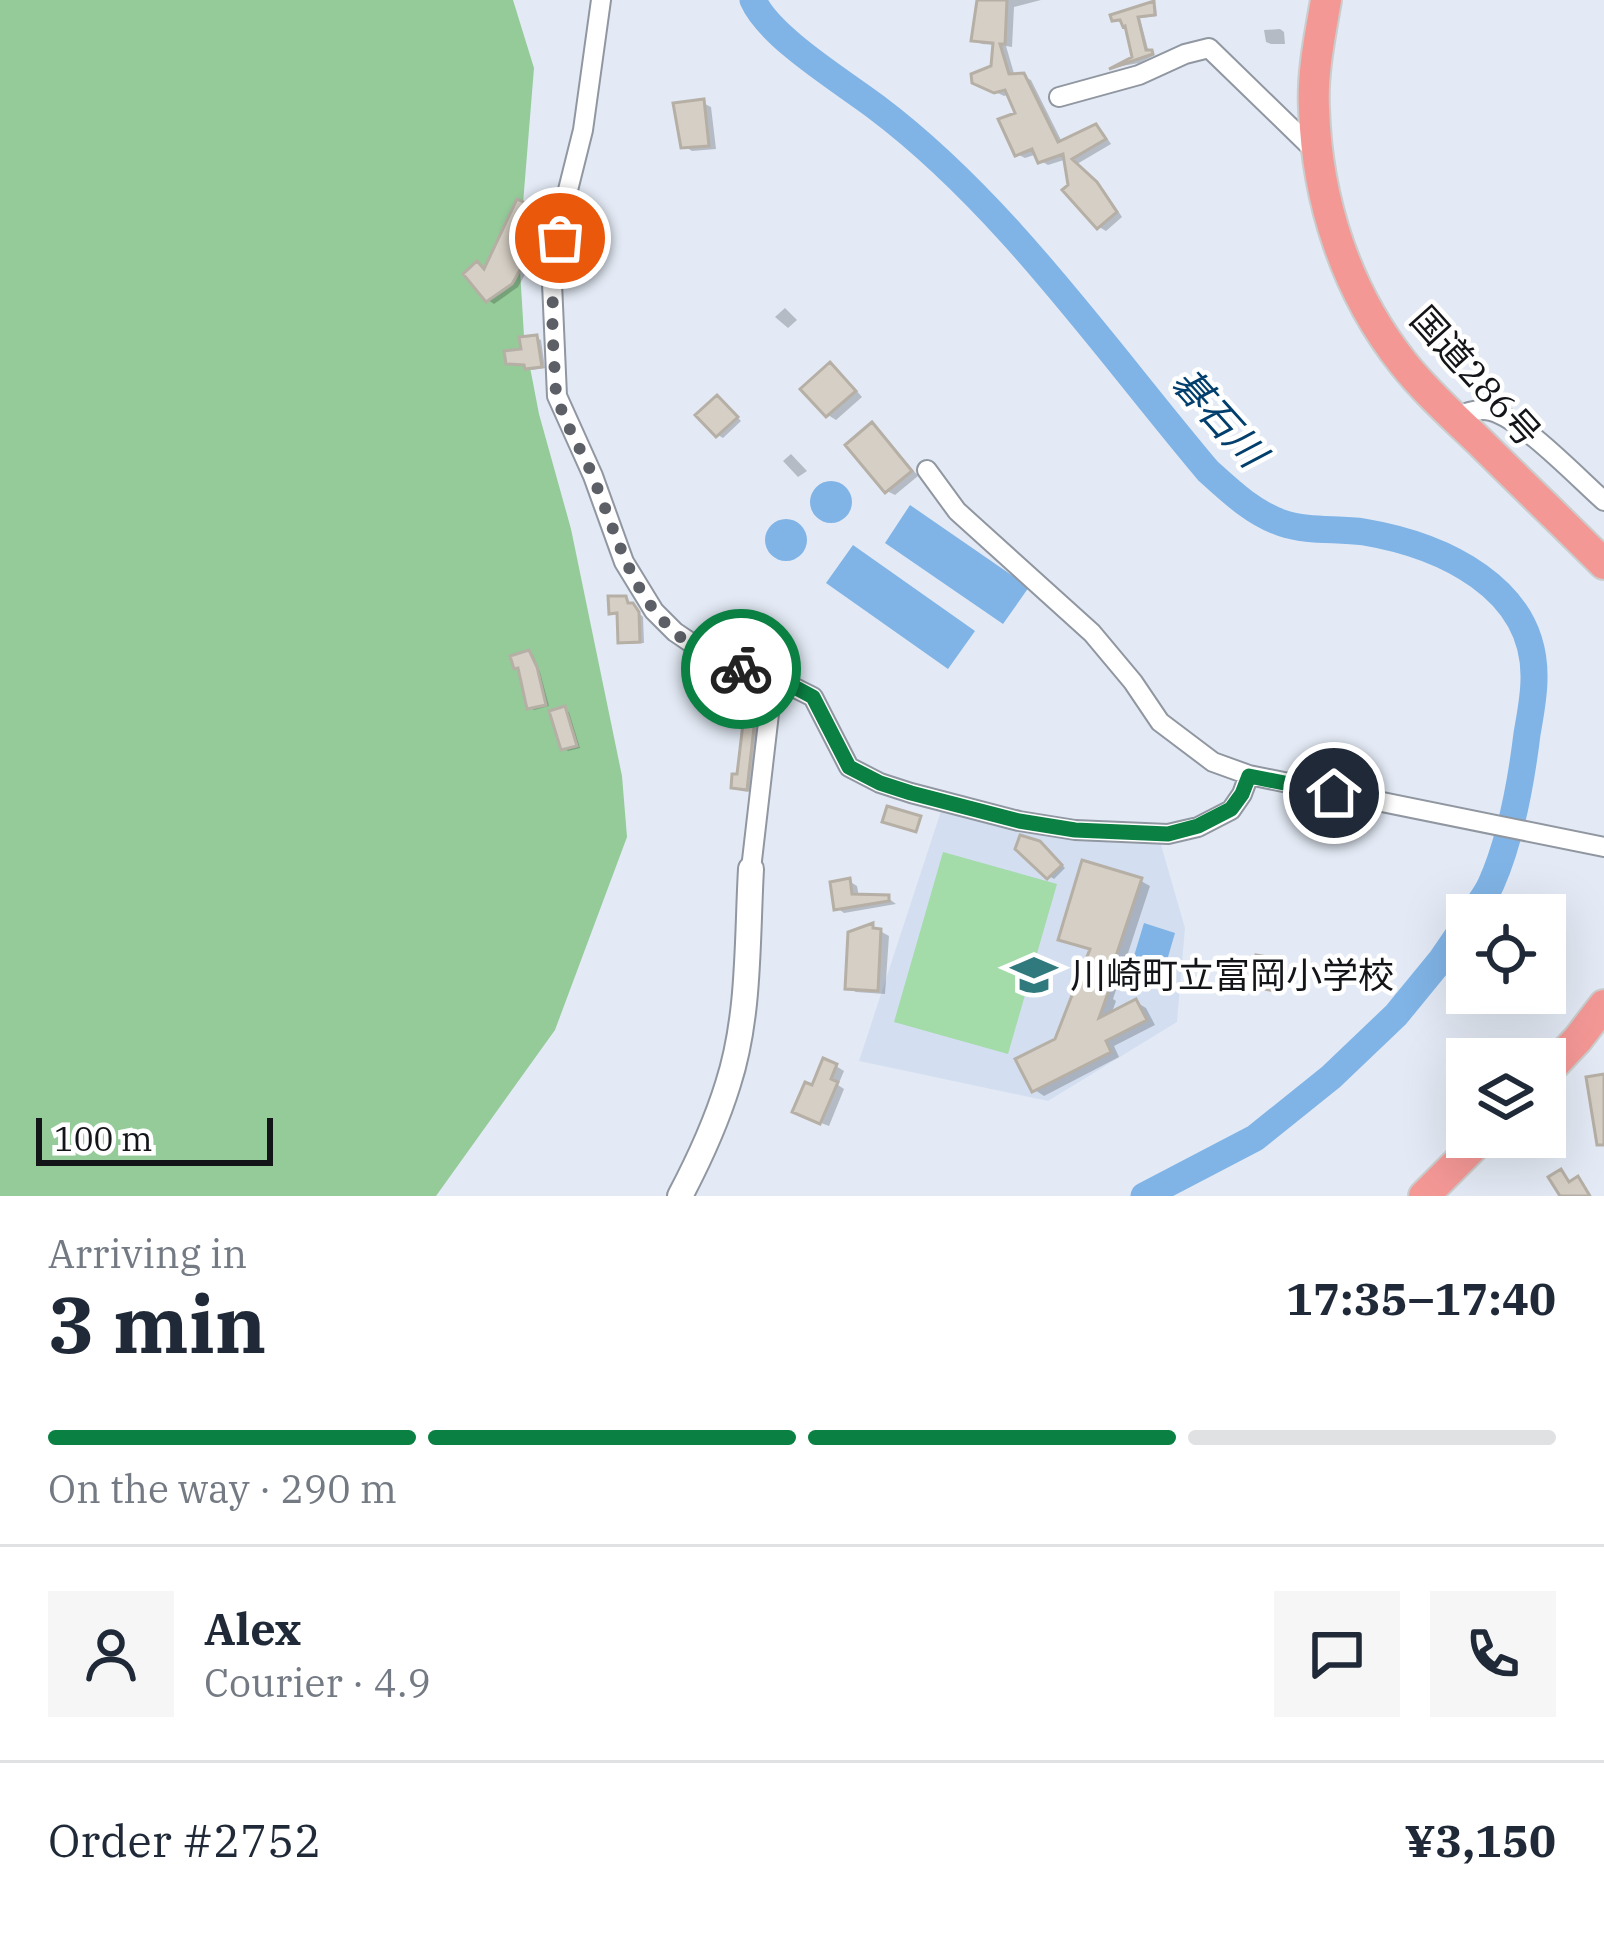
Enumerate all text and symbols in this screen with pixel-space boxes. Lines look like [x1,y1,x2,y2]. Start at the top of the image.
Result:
pin [509,187,611,289]
icon: bag [527,205,593,271]
street label: 国道286号 [1401,296,1552,456]
water label: 碁石川 [1161,356,1280,480]
courier [681,609,801,729]
icon: bike [708,636,774,702]
pin [1283,742,1385,844]
icon: home [1301,760,1367,826]
map controls [1446,894,1566,1158]
button: locate [1446,894,1566,1014]
school or university icon: 川崎町立富岡小学校 [1009,950,1059,1000]
place label: 川崎町立富岡小学校 [1070,951,1394,998]
button: layers [1446,1038,1566,1158]
scale bar [36,1112,273,1165]
text: 100 m [54,1117,153,1160]
text: Arriving in [48,1228,247,1279]
text: 17:35–17:40 [1286,1269,1556,1327]
text: 3 min [48,1273,266,1374]
text: On the way · 290 m [48,1463,397,1514]
button: person [48,1591,174,1717]
button: chat [1274,1591,1400,1717]
button: phone [1430,1591,1556,1717]
text: Alex [204,1599,301,1657]
text: Courier · 4.9 [204,1657,431,1708]
text: Order #2752 [48,1811,321,1869]
text: ¥3,150 [1405,1811,1556,1869]

